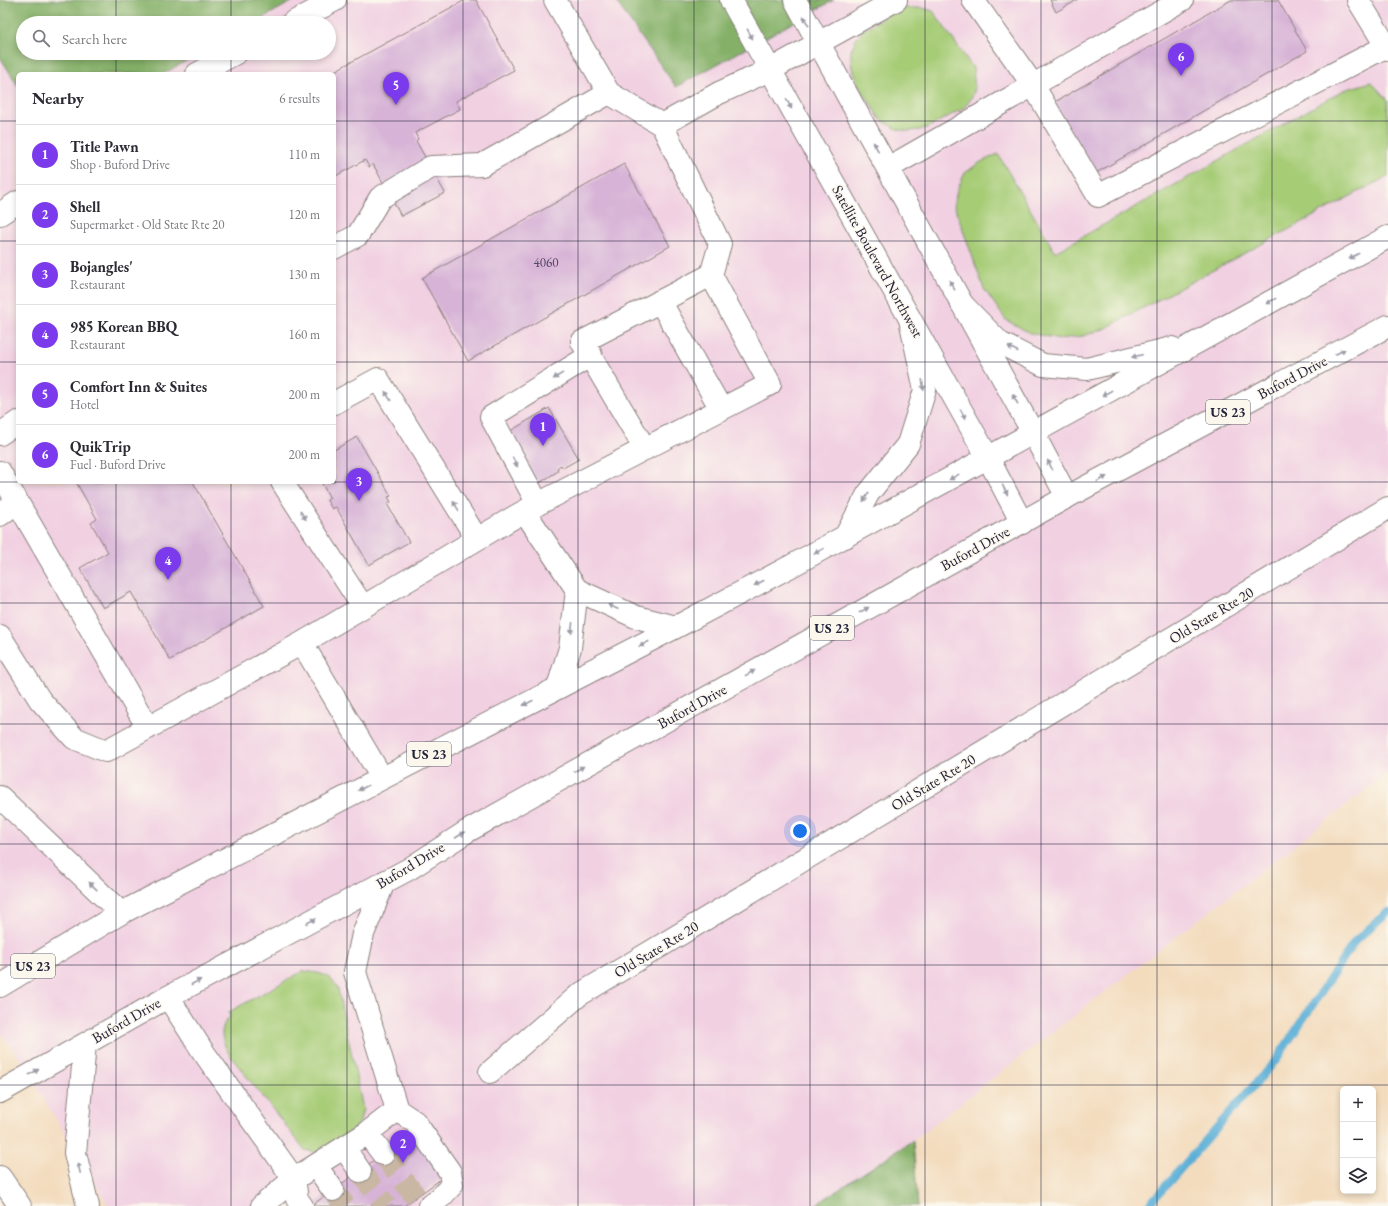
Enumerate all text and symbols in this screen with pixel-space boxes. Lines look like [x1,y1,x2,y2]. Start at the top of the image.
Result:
one-way arrow [803,15,809,27]
search box [16,16,336,60]
icon: search [30,27,52,49]
one-way arrow [747,28,754,40]
text: Search here [62,29,127,48]
pin: 6 [1168,43,1194,76]
pin: 5 [383,72,409,105]
text: Nearby [32,87,84,109]
text: 6 results [279,90,320,107]
one-way arrow [786,98,793,110]
text: Title Pawn [70,137,139,156]
one-way arrow [872,141,879,153]
text: 1 [42,146,48,163]
text: 110 m [289,146,320,163]
text: Shop · Buford Drive [70,156,170,173]
street label: Satellite Boulevard Northwest [828,182,928,341]
text: Shell [70,197,101,216]
text: 2 [42,206,48,223]
text: 120 m [289,206,320,223]
text: Supermarket · Old State Rte 20 [70,216,225,233]
one-way arrow [1348,252,1360,259]
house number: 4060 [534,254,558,271]
text: Bojangles' [70,257,133,276]
text: 3 [42,266,48,283]
text: 130 m [289,266,320,283]
text: Restaurant [70,276,125,293]
one-way arrow [948,279,955,291]
one-way arrow [1265,298,1277,305]
text: 985 Korean BBQ [70,317,177,336]
text: 4 [42,326,48,343]
text: 160 m [289,326,320,343]
text: Restaurant [70,336,125,353]
one-way arrow [1007,346,1018,353]
one-way arrow [1334,348,1346,355]
street label: Buford Drive [1254,351,1330,403]
one-way arrow [1131,354,1144,360]
one-way arrow [553,372,563,380]
text: Comfort Inn & Suites [70,377,207,396]
one-way arrow [920,378,926,391]
text: 5 [42,386,48,403]
text: 200 m [289,386,320,403]
one-way arrow [1101,389,1113,396]
one-way arrow [385,390,392,402]
one-way arrow [1011,393,1018,405]
text: Hotel [70,396,99,413]
road number: US 23 [1206,400,1250,424]
one-way arrow [960,408,967,420]
pin: 1 [530,413,556,446]
text: QuikTrip [70,437,131,456]
text: 6 [42,446,48,463]
text: 200 m [289,446,320,463]
text: Fuel · Buford Drive [70,456,166,473]
one-way arrow [512,456,519,468]
one-way arrow [1047,459,1054,471]
pin: 3 [346,468,372,501]
one-way arrow [948,473,960,480]
one-way arrow [1096,476,1108,482]
one-way arrow [1002,485,1008,496]
one-way arrow [863,491,870,503]
one-way arrow [453,500,460,512]
one-way arrow [299,510,307,520]
street label: Buford Drive [937,521,1013,575]
pin: 4 [155,547,181,580]
one-way arrow [813,548,825,554]
one-way arrow [753,580,765,586]
street label: Old State Rte 20 [1165,582,1257,648]
one-way arrow [607,604,618,610]
one-way arrow [858,607,870,614]
road number: US 23 [810,616,854,640]
one-way arrow [568,622,575,634]
one-way arrow [638,640,650,647]
one-way arrow [745,670,756,677]
street label: Buford Drive [654,679,730,733]
one-way arrow [522,700,534,706]
road number: US 23 [407,742,451,766]
street label: Old State Rte 20 [887,749,979,815]
one-way arrow [573,765,585,772]
one-way arrow [357,785,368,791]
your location [790,821,810,841]
one-way arrow [454,832,466,839]
street label: Buford Drive [372,837,448,893]
one-way arrow [88,881,98,891]
street label: Old State Rte 20 [610,916,702,982]
one-way arrow [305,917,317,924]
road number: US 23 [11,954,55,978]
one-way arrow [190,978,202,985]
street label: Buford Drive [88,993,164,1047]
one-way arrow [28,1069,40,1076]
map controls [1340,1086,1376,1194]
button: + [1340,1086,1376,1122]
button: − [1340,1122,1376,1158]
pin: 2 [390,1130,416,1163]
button: layers [1340,1158,1376,1194]
one-way arrow [76,1162,82,1174]

